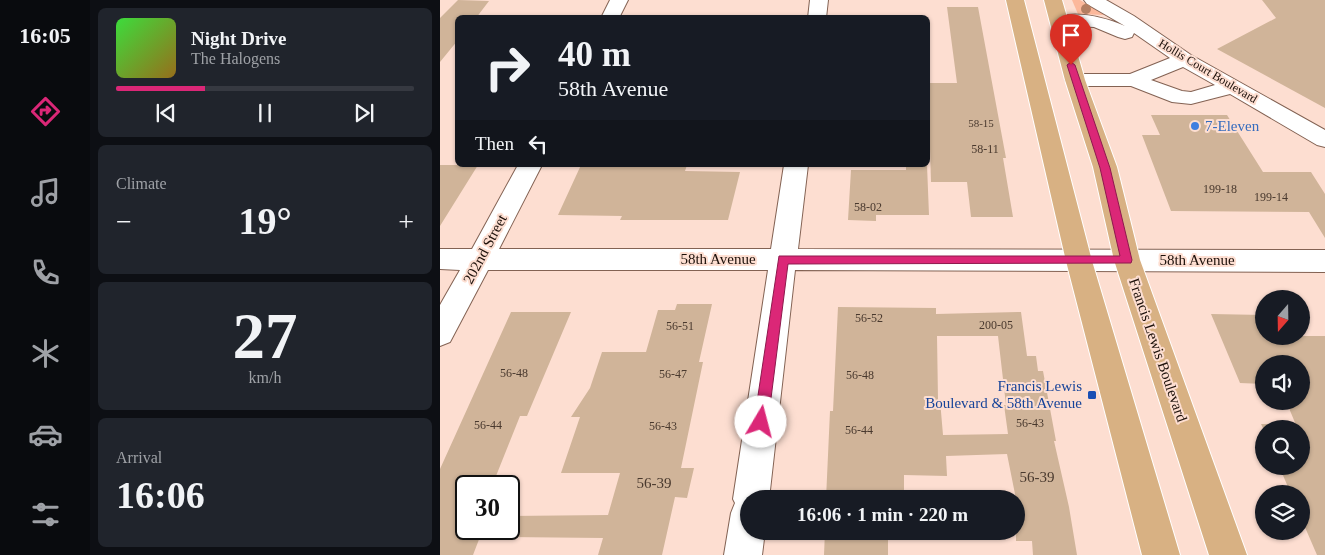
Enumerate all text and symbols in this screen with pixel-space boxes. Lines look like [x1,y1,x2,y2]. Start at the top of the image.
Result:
pin [1050,14,1092,65]
icon: arrive [1057,21,1085,49]
text: 16:05 [19,23,71,48]
text: Night Drive [191,28,287,49]
icon: right [475,35,540,100]
text: 40 m [558,35,631,74]
street label: Hollis Court Boulevard [1156,36,1260,106]
text: The Halogens [191,50,280,67]
text: 58th Avenue [558,76,668,101]
icon: directions [28,94,63,129]
icon: previous [152,99,180,127]
icon: pause [251,99,279,127]
icon: next [350,99,378,127]
house number: 58-15 [968,117,994,129]
place label: 7-Eleven [1205,118,1260,134]
marker: 7-Eleven [1189,120,1201,132]
icon: left [524,130,552,158]
text: Then [475,133,514,154]
house number: 58-11 [971,142,999,156]
icon: music [28,175,63,210]
text: Climate [116,175,167,192]
house number: 199-18 [1203,182,1237,196]
house number: 199-14 [1254,190,1288,204]
text: 19° [238,200,292,242]
house number: 58-02 [854,200,882,214]
text: − [116,206,132,237]
text: + [398,206,414,237]
street label: 202nd Street [460,211,510,286]
street label: 58th Avenue [680,251,756,267]
street label: 58th Avenue [1159,252,1235,268]
icon: phone [28,255,63,290]
street label: Francis Lewis Boulevard [1126,276,1190,424]
north arrow [1255,290,1310,345]
map controls [1255,290,1310,540]
text: 27 [233,300,298,372]
house number: 56-52 [855,311,883,325]
house number: 200-05 [979,318,1013,332]
house number: 56-51 [666,319,694,333]
icon: climate [28,336,63,371]
button: sound [1255,355,1310,410]
house number: 56-48 [500,366,528,380]
house number: 56-47 [659,367,687,381]
house number: 56-48 [846,368,874,382]
text: km/h [249,369,281,386]
place label: Francis Lewis Boulevard & 58th Avenue [925,378,1082,411]
marker: Francis Lewis Boulevard & 58th Avenue [1086,389,1098,401]
position arrow [734,395,786,447]
house number: 56-43 [1016,416,1044,430]
icon: car [28,417,63,452]
house number: 56-44 [474,418,502,432]
house number: 56-43 [649,419,677,433]
button: search [1255,420,1310,475]
house number: 56-44 [845,423,873,437]
text: Arrival [116,449,162,466]
house number: 56-39 [1020,469,1055,485]
text: 16:06 [116,474,205,516]
speed limit sign: 30 [455,475,520,540]
house number: 56-39 [637,475,672,491]
button: layers [1255,485,1310,540]
icon: filters [28,497,63,532]
text: 16:06 · 1 min · 220 m [797,504,968,525]

